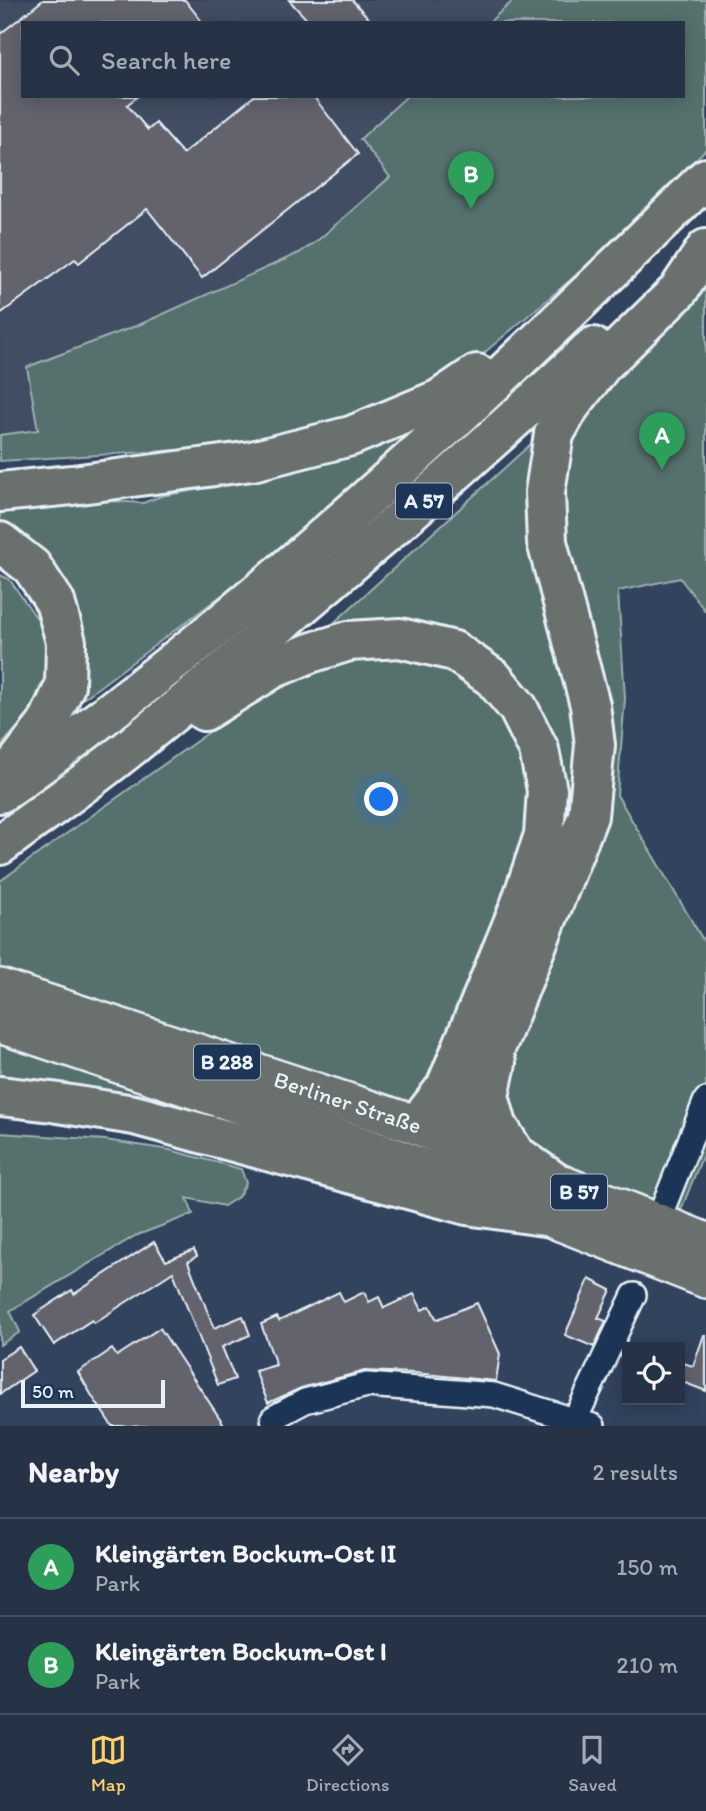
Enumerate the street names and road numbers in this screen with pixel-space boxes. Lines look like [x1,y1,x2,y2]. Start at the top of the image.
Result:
road number: A 57 [396,484,452,518]
road number: B 288 [194,1044,260,1080]
street label: Berliner Straße [270,1065,425,1140]
road number: B 57 [551,1174,607,1210]

